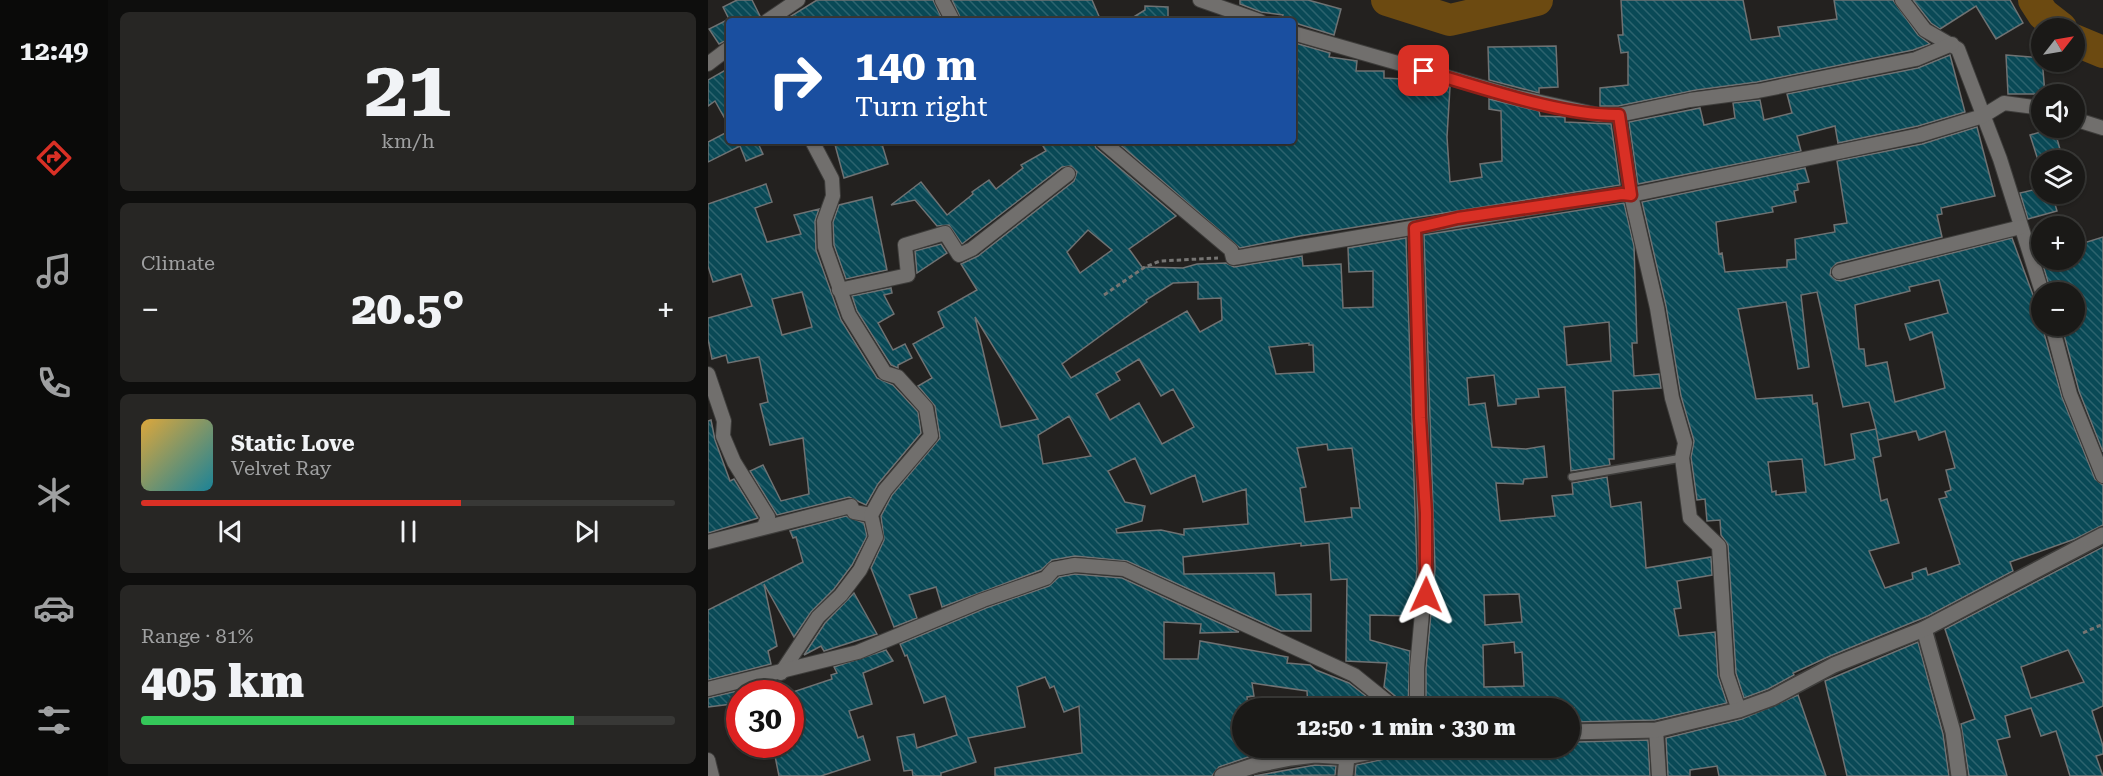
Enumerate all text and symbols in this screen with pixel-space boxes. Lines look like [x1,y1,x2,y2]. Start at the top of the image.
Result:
north arrow [2031,18,2085,72]
map controls [2031,18,2085,336]
text: 12:49 [20,35,88,67]
text: 140 m [855,41,977,90]
icon: right [756,42,834,120]
text: 21 [364,44,452,135]
pin [1398,45,1449,96]
icon: arrive [1407,54,1440,87]
button: sound [2031,84,2085,138]
text: Turn right [855,91,988,123]
text: km/h [381,129,435,153]
icon: directions [33,137,75,179]
button: layers [2031,150,2085,204]
button: + [2031,216,2085,270]
icon: music [33,250,75,292]
text: Climate [141,251,215,275]
text: 20.5° [351,282,465,335]
button: − [2031,282,2085,336]
text: − [141,290,159,329]
text: + [657,290,675,329]
icon: phone [33,362,75,404]
text: Static Love [231,431,355,456]
text: Velvet Ray [231,456,331,480]
icon: climate [33,474,75,516]
icon: previous [214,515,247,548]
icon: pause [392,515,425,548]
icon: next [570,515,603,548]
position arrow [1394,563,1458,627]
icon: car [33,587,75,629]
text: Range · 81% [141,624,253,648]
text: 405 km [141,655,304,708]
speed limit sign: 30 [726,680,804,758]
icon: filters [33,699,75,741]
text: 12:50 · 1 min · 330 m [1296,715,1516,740]

